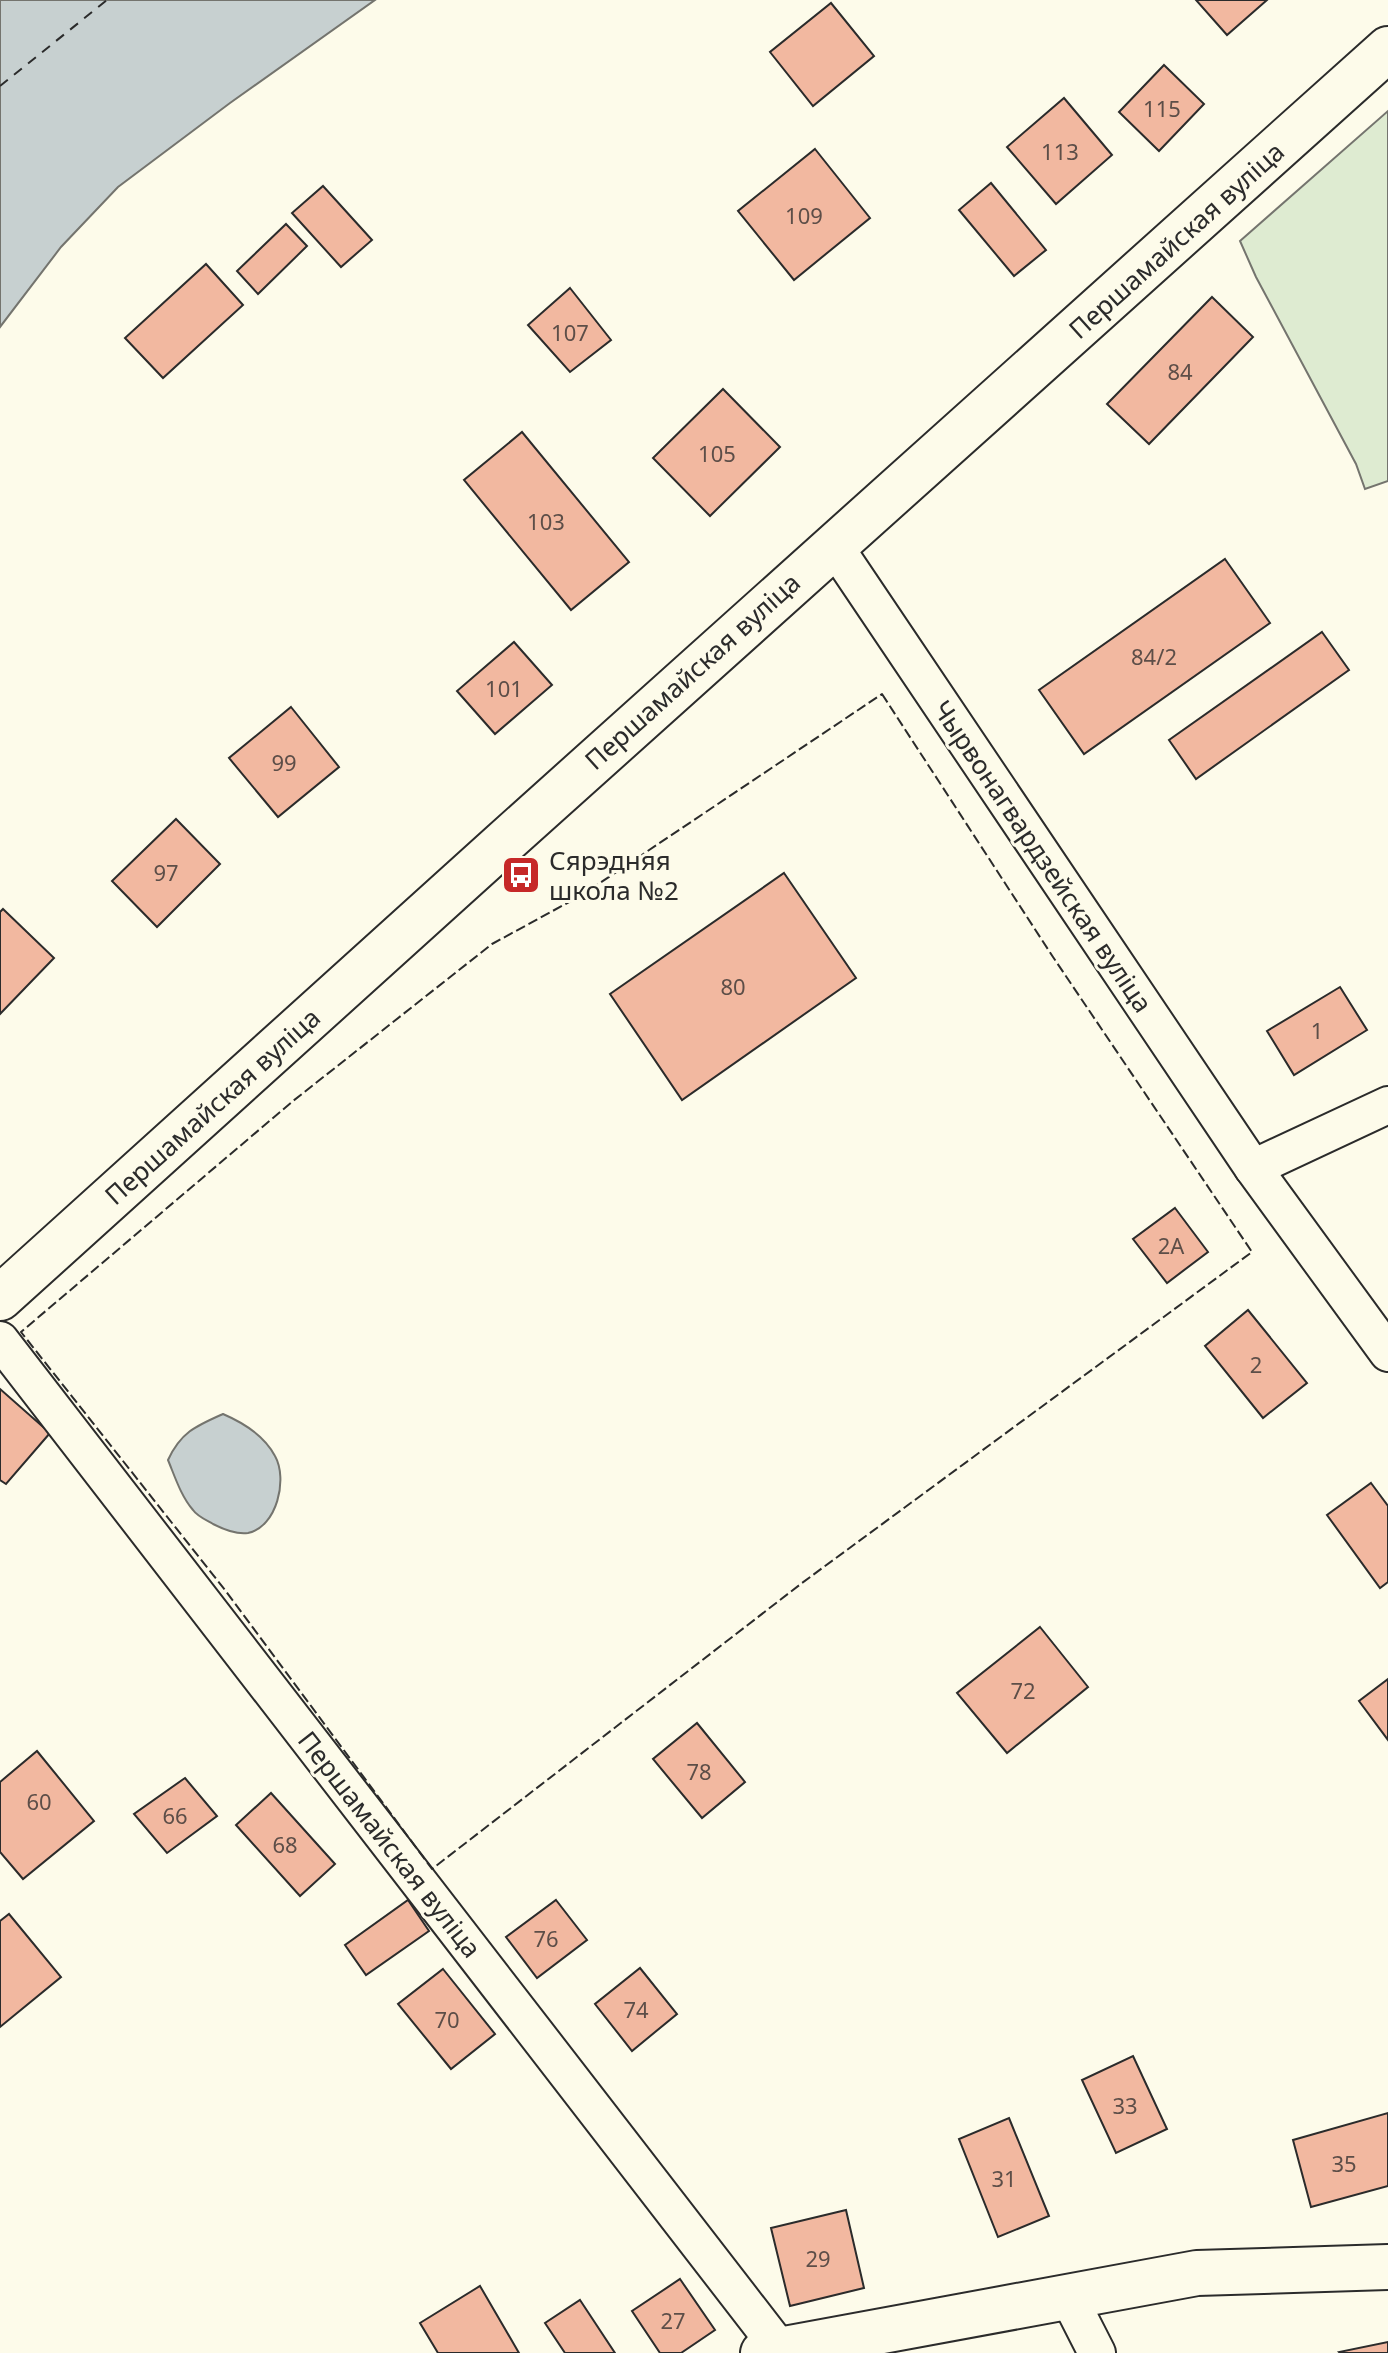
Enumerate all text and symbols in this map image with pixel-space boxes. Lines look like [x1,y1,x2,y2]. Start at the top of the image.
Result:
house number: 115 [1143,93,1181,123]
street label: Першамайская вуліца [1060,133,1292,347]
house number: 113 [1041,136,1079,166]
house number: 109 [785,200,823,230]
house number: 107 [551,317,589,347]
house number: 84 [1167,356,1193,386]
house number: 105 [698,438,736,468]
house number: 103 [527,506,565,536]
street label: Першамайская вуліца [576,564,808,778]
house number: 84/2 [1131,641,1177,671]
house number: 101 [485,673,523,703]
street label: Чырвонагвардзейская вуліца [925,693,1161,1019]
house number: 99 [271,747,297,777]
place label: Сярэдняя школа №2 [549,842,679,908]
bus stop icon: Сярэдняя школа №2 [500,854,542,896]
house number: 97 [153,857,179,887]
house number: 80 [720,971,746,1001]
street label: Першамайская вуліца [96,999,328,1213]
house number: 1 [1311,1015,1323,1045]
house number: 2А [1158,1230,1185,1260]
house number: 2 [1250,1349,1262,1379]
house number: 72 [1010,1675,1036,1705]
street label: Першамайская вуліца [290,1723,490,1965]
house number: 78 [686,1756,712,1786]
house number: 60 [26,1786,52,1816]
house number: 66 [162,1800,188,1830]
house number: 68 [272,1829,298,1859]
house number: 76 [533,1923,559,1953]
house number: 74 [623,1994,649,2024]
house number: 70 [434,2004,460,2034]
house number: 33 [1112,2090,1138,2120]
house number: 35 [1331,2148,1357,2178]
house number: 31 [991,2163,1017,2193]
house number: 29 [805,2243,831,2273]
house number: 27 [660,2305,686,2335]

